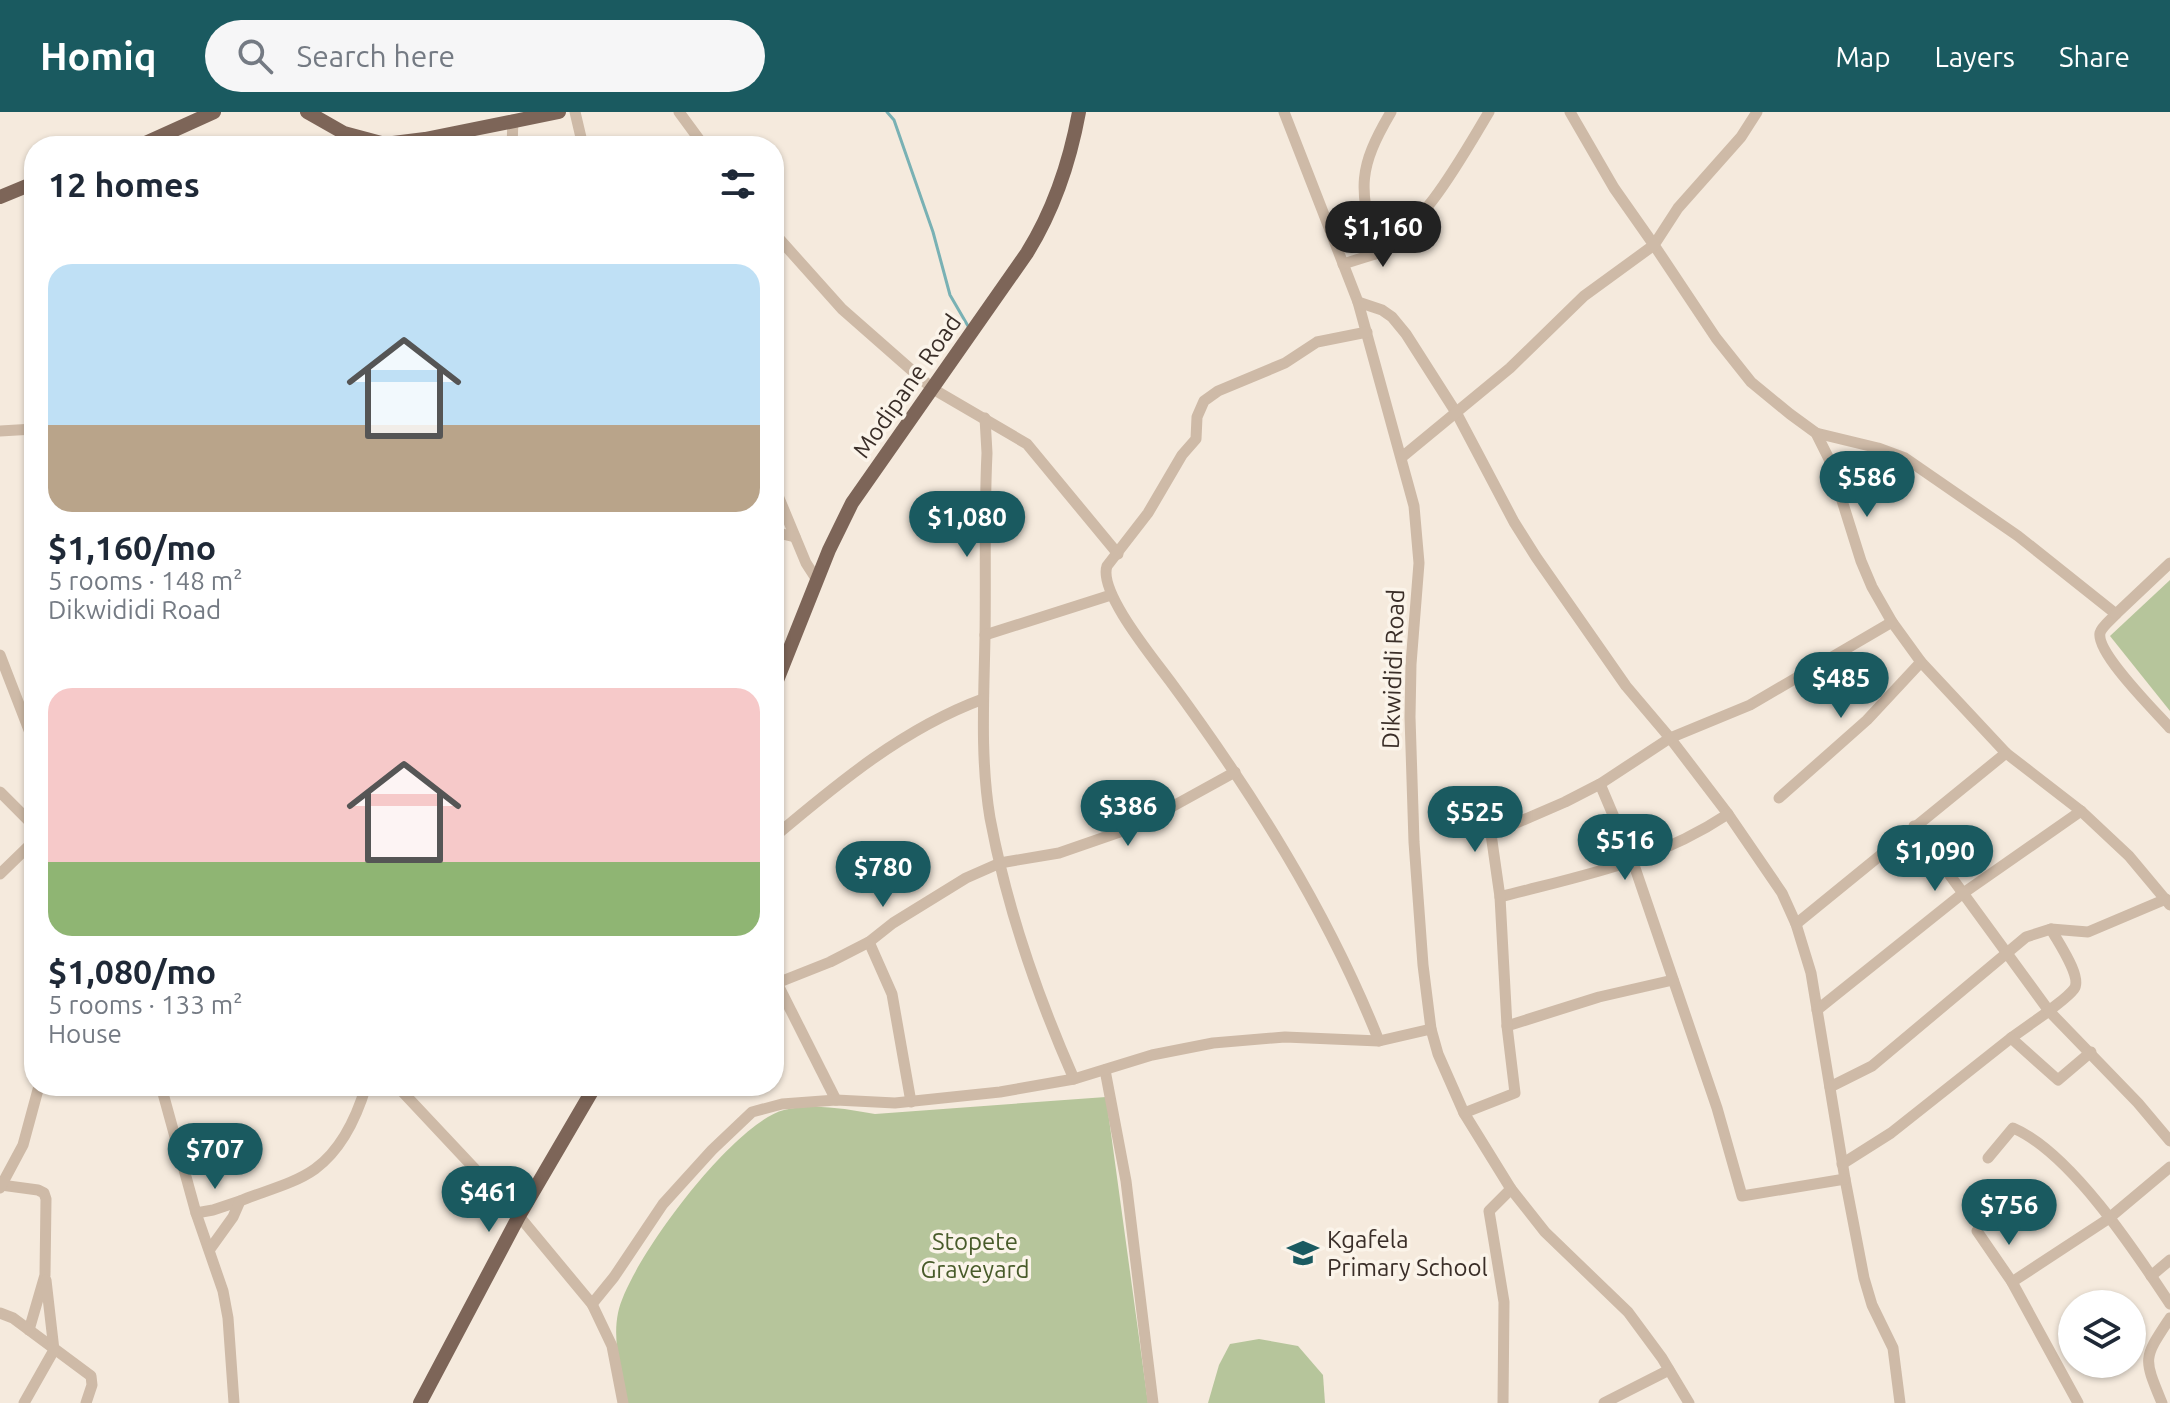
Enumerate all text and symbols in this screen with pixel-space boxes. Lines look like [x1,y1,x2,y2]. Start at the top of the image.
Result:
search box [205,20,765,92]
icon: search [233,34,277,78]
text: Homiq [40,35,157,77]
text: Search here [297,39,455,73]
text: Map [1835,41,1891,72]
text: Layers [1935,41,2015,72]
text: Share [2059,41,2130,72]
icon: filters [716,162,760,206]
text: 12 homes [48,165,200,203]
pin: $1,160 [1318,201,1448,269]
text: $1,160 [1343,212,1423,241]
street label: Modipane Road [847,309,967,463]
icon: home [332,316,476,460]
pin: $586 [1820,451,1914,519]
text: $586 [1838,462,1896,491]
pin: $1,080 [902,491,1032,559]
text: $1,080 [927,502,1007,531]
text: $1,160/mo [48,528,216,566]
text: 5 rooms · 148 m² [48,566,243,595]
street label: Dikwididi Road [1377,589,1409,749]
text: Dikwididi Road [48,595,221,624]
pin: $485 [1794,652,1888,720]
text: $485 [1812,663,1870,692]
icon: home [332,740,476,884]
pin: $386 [1081,780,1175,848]
pin: $525 [1428,786,1522,854]
text: $386 [1099,791,1157,820]
text: $525 [1446,797,1504,826]
pin: $516 [1578,814,1672,882]
text: $516 [1596,825,1654,854]
pin: $1,090 [1870,825,2000,893]
text: $1,090 [1895,836,1975,865]
pin: $780 [836,841,930,909]
text: $780 [854,852,912,881]
text: $1,080/mo [48,952,216,990]
text: 5 rooms · 133 m² [48,990,243,1019]
text: House [48,1019,122,1048]
pin: $707 [168,1123,262,1191]
text: $707 [186,1134,244,1163]
pin: $461 [442,1166,536,1234]
text: $461 [460,1177,518,1206]
pin: $756 [1962,1179,2056,1247]
text: $756 [1980,1190,2038,1219]
place label: Kgafela Primary School [1327,1226,1488,1281]
park label: Stopete Graveyard [920,1228,1030,1283]
school or university icon: Kgafela Primary School [1286,1236,1320,1270]
map controls [2058,1290,2146,1378]
button: layers [2058,1290,2146,1378]

